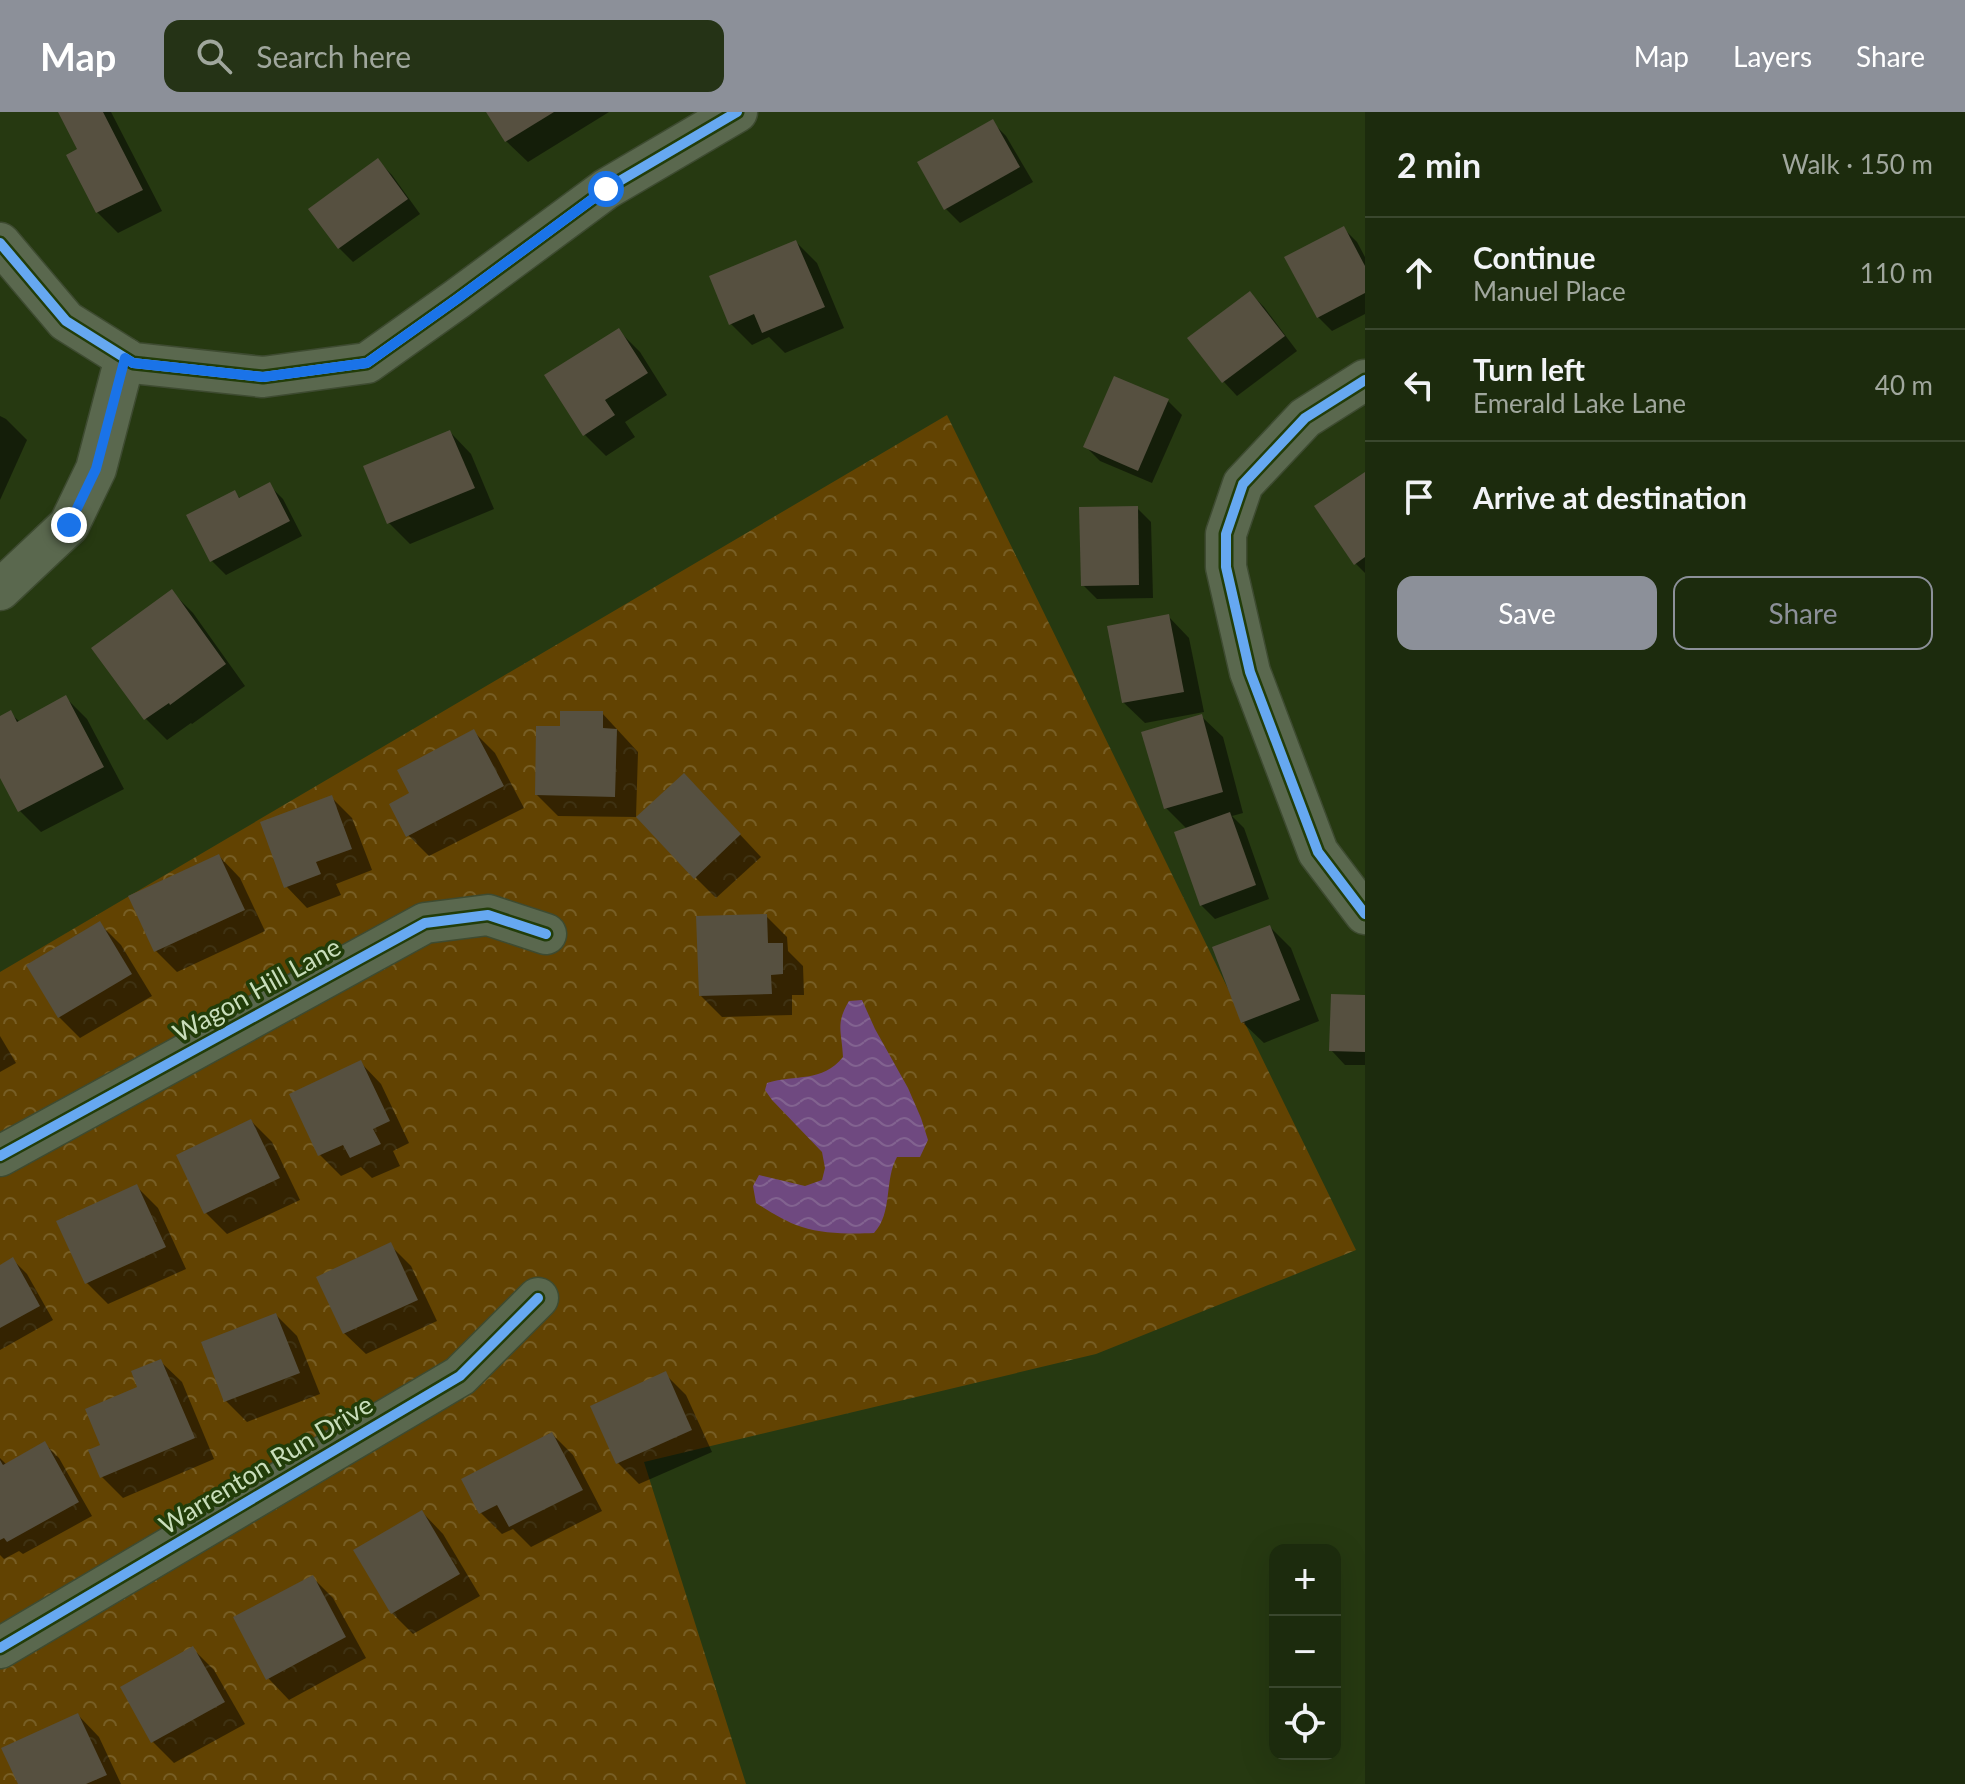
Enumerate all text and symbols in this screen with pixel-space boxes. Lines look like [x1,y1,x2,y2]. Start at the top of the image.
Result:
search box [164,20,724,92]
text: Map [40,33,116,79]
icon: search [192,34,236,78]
text: Search here [256,38,411,74]
text: Map [1634,39,1689,73]
text: Layers [1733,39,1812,73]
text: Share [1856,39,1925,73]
text: 2 min [1397,144,1481,185]
text: Walk · 150 m [1782,148,1933,180]
route start [588,171,624,207]
text: Continue [1473,239,1596,275]
icon: ahead [1397,251,1441,295]
text: 110 m [1860,257,1933,289]
text: Manuel Place [1473,275,1626,307]
text: Turn left [1473,351,1585,387]
icon: left [1397,363,1441,407]
text: 40 m [1875,369,1933,401]
text: Emerald Lake Lane [1473,387,1686,419]
icon: arrive [1397,475,1441,519]
text: Arrive at destination [1473,479,1747,515]
route end [51,507,87,543]
button: Save [1397,576,1657,650]
button: Share [1673,576,1933,650]
street label: Wagon Hill Lane [167,930,346,1048]
street label: Warrenton Run Drive [153,1388,378,1541]
map controls [1269,1544,1341,1760]
button: + [1269,1544,1341,1616]
button: − [1269,1616,1341,1688]
button: locate [1269,1688,1341,1760]

